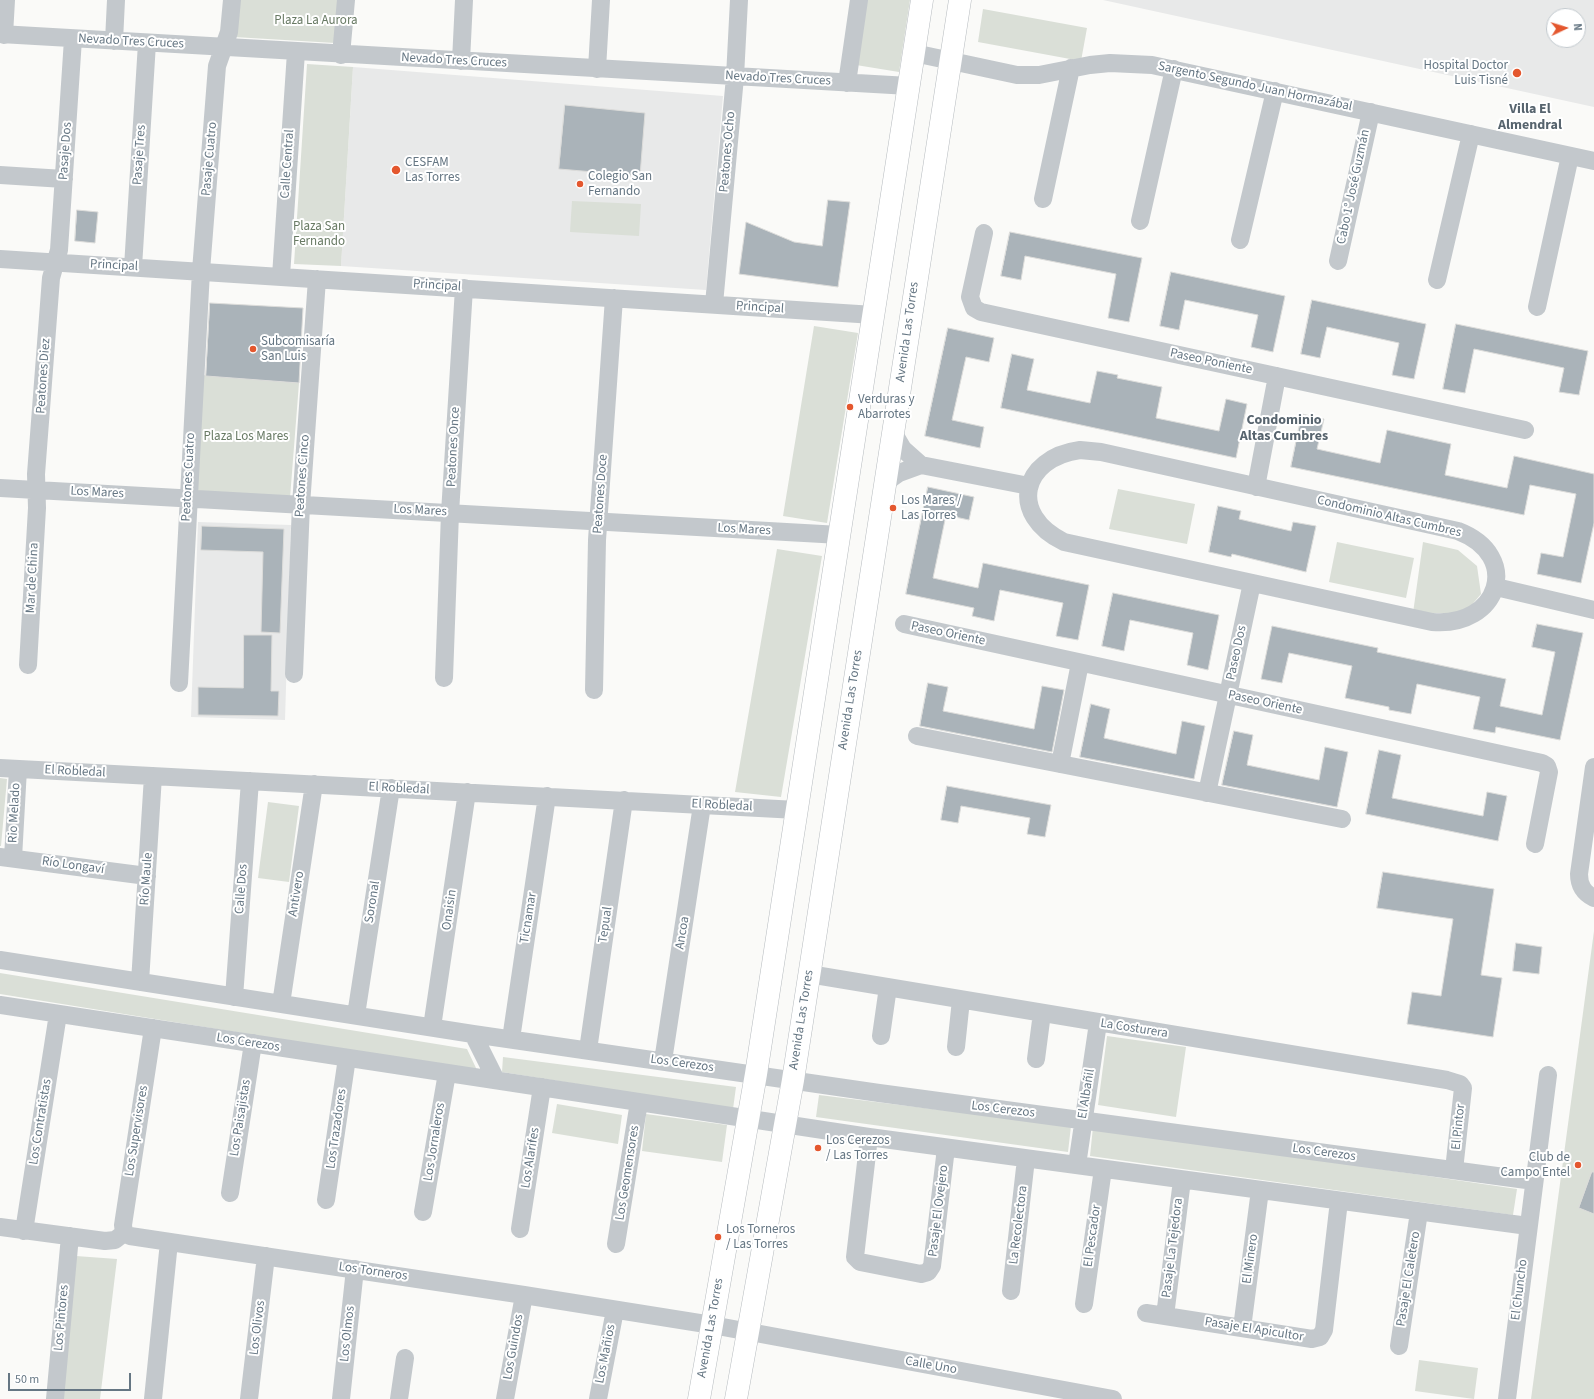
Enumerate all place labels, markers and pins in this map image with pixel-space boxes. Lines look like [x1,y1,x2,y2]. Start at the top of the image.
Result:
place label: Hospital Doctor Luis Tisné [1423,58,1508,89]
marker: Hospital Doctor Luis Tisné [1511,67,1523,79]
place label: CESFAM Las Torres [405,155,460,186]
marker: CESFAM Las Torres [390,164,402,176]
place label: Colegio San Fernando [588,169,652,200]
marker: Colegio San Fernando [575,179,585,189]
place label: Subcomisaría San Luis [261,334,335,365]
marker: Subcomisaría San Luis [248,344,258,354]
place label: Verduras y Abarrotes [858,392,914,423]
marker: Verduras y Abarrotes [845,402,855,412]
place label: Los Mares / Las Torres [901,493,962,524]
marker: Los Mares / Las Torres [888,503,898,513]
place label: Los Cerezos / Las Torres [826,1133,890,1164]
marker: Los Cerezos / Las Torres [813,1143,823,1153]
place label: Club de Campo Entel [1500,1150,1570,1181]
marker: Club de Campo Entel [1573,1160,1583,1170]
place label: Los Torneros / Las Torres [726,1222,795,1253]
marker: Los Torneros / Las Torres [713,1232,723,1242]

